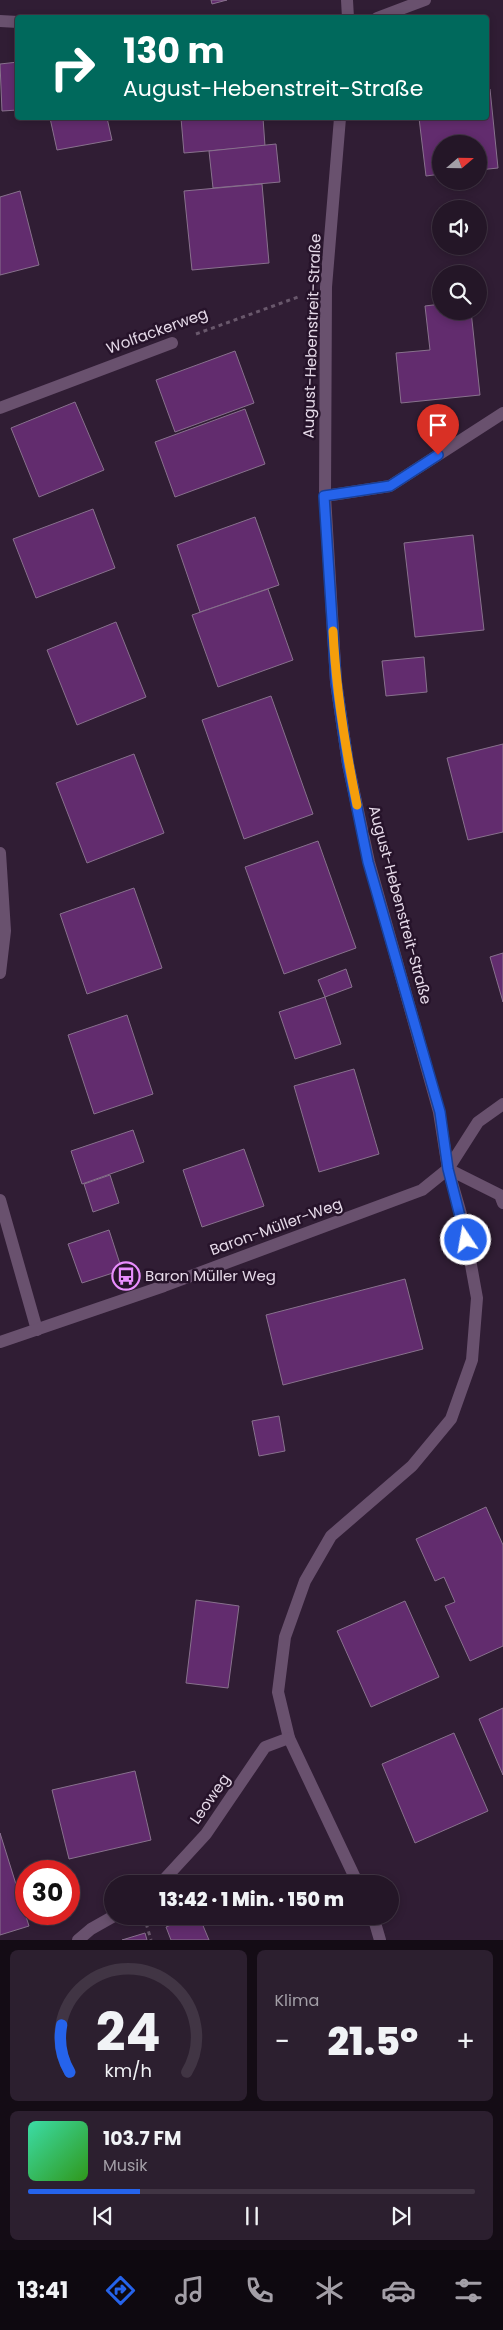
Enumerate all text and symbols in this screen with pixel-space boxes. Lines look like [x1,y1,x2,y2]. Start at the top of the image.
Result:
text: 130 m [123,26,225,75]
icon: right [40,35,105,100]
text: August-Hebenstreit-Straße [123,73,423,104]
north arrow [432,135,488,190]
map controls [432,135,487,320]
button: sound [432,200,487,255]
street label: August-Hebenstreit-Straße [297,233,326,439]
button: search [432,265,487,320]
street label: Wolfackerweg [103,302,210,359]
pin [417,404,459,455]
icon: arrive [424,411,452,439]
street label: August-Hebenstreit-Straße [364,803,437,1007]
street label: Baron-Müller-Weg [207,1193,345,1260]
position arrow [439,1213,491,1265]
bus stop icon: Baron Müller Weg [111,1261,141,1291]
place label: Baron Müller Weg [145,1265,276,1286]
street label: Leoweg [185,1769,235,1828]
speed limit sign: 30 [15,1860,80,1925]
text: 13:42 · 1 Min. · 150 m [159,1886,344,1913]
text: Klima [275,1989,319,2012]
text: 24 [96,1996,161,2069]
text: 21.5° [327,2015,418,2068]
text: − [275,2022,290,2061]
text: + [456,2022,475,2061]
text: km/h [104,2058,152,2083]
text: 103.7 FM [103,2125,181,2152]
text: Musik [103,2154,148,2177]
icon: previous [89,2202,117,2230]
icon: pause [238,2202,266,2230]
icon: next [387,2202,415,2230]
icon: directions [103,2273,138,2308]
icon: music [172,2273,207,2308]
icon: phone [242,2273,277,2308]
icon: climate [312,2273,347,2308]
icon: car [381,2273,416,2308]
icon: filters [451,2273,486,2308]
text: 13:41 [17,2275,68,2306]

